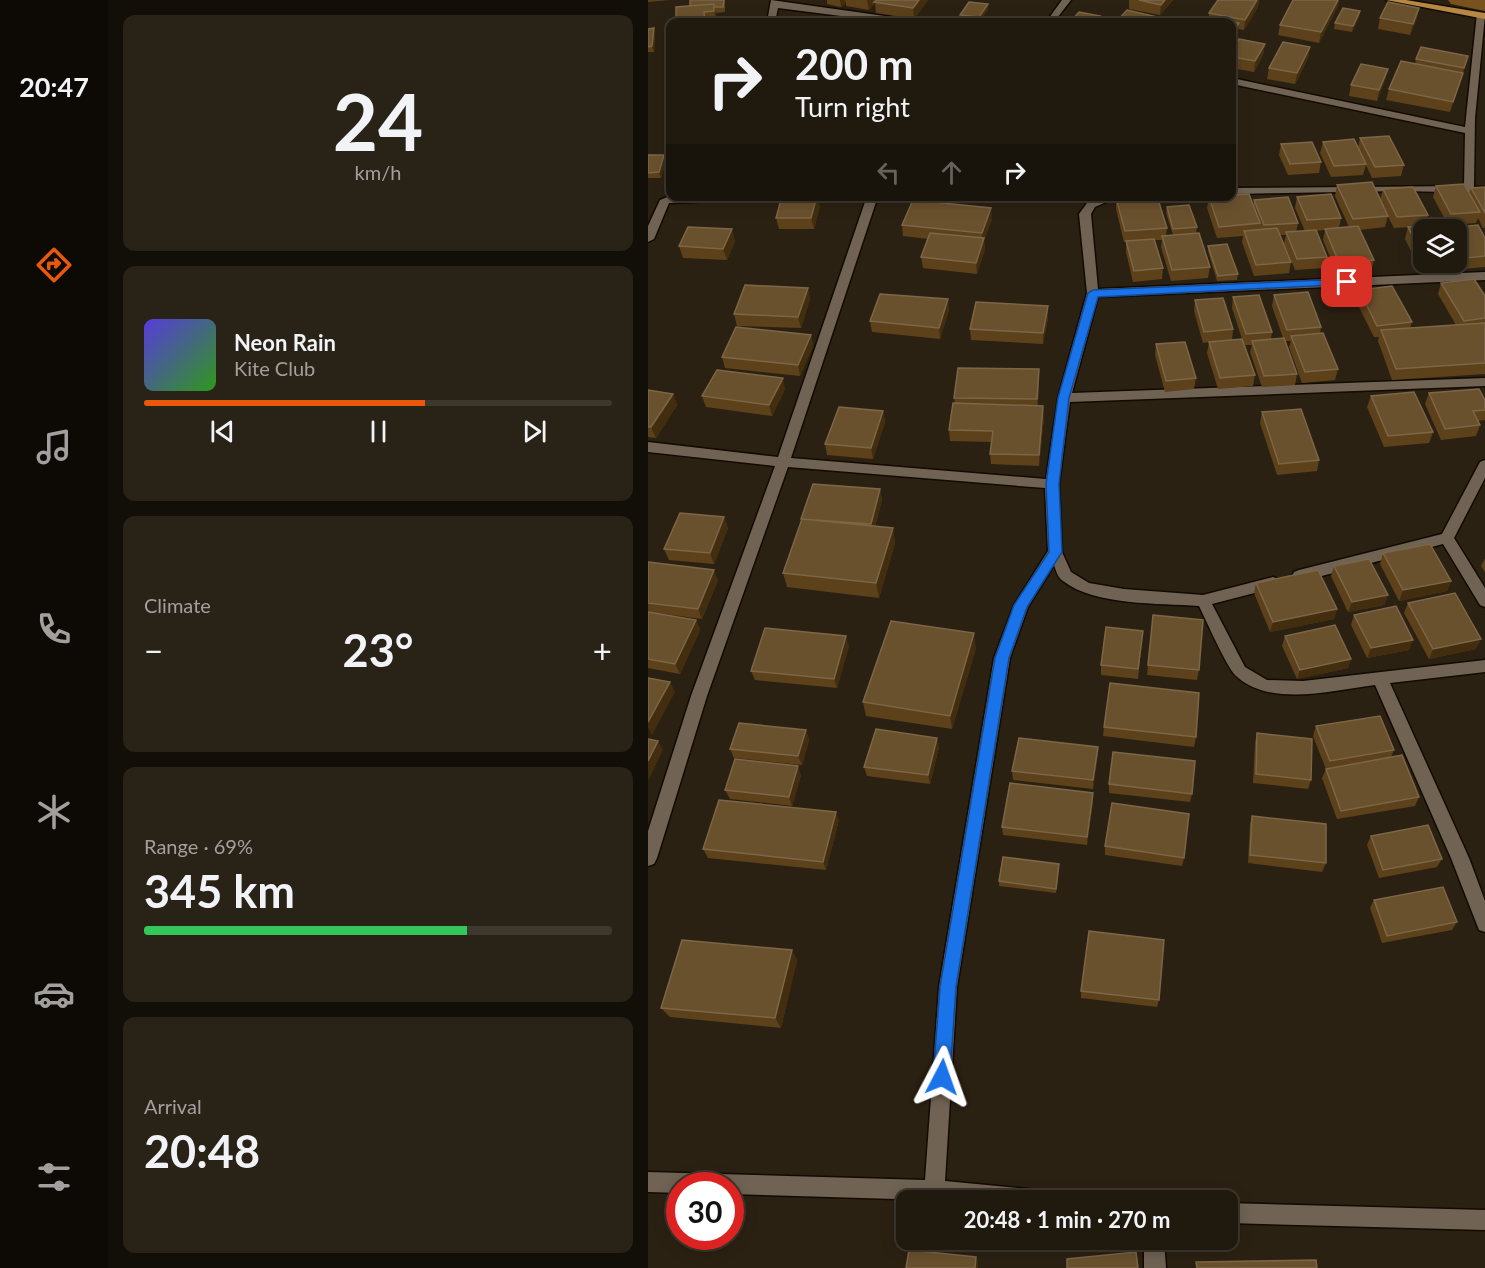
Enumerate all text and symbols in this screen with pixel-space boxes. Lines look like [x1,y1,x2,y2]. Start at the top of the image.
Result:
text: 200 m [795,39,913,89]
icon: right [696,42,774,120]
text: 20:47 [19,70,89,103]
text: 24 [333,74,423,168]
text: Turn right [795,90,910,123]
icon: left [872,156,905,189]
icon: ahead [935,156,968,189]
icon: right [998,156,1031,189]
text: km/h [355,160,401,184]
map controls [1413,219,1467,273]
button: layers [1413,219,1467,273]
icon: directions [33,244,75,286]
pin [1321,256,1372,307]
icon: arrive [1330,265,1363,298]
text: Neon Rain [234,329,336,356]
text: Kite Club [234,356,315,380]
icon: previous [206,415,239,448]
icon: pause [362,415,395,448]
icon: next [518,415,551,448]
icon: music [33,426,75,468]
text: Climate [144,593,211,617]
icon: phone [33,608,75,650]
text: 23° [343,623,413,677]
text: − [144,630,163,670]
text: + [593,630,612,670]
icon: climate [33,791,75,833]
text: Range · 69% [144,834,253,858]
text: 345 km [144,864,295,918]
icon: car [33,973,75,1015]
position arrow [910,1045,974,1109]
text: Arrival [144,1094,202,1118]
text: 20:48 [144,1124,260,1178]
icon: filters [33,1156,75,1198]
speed limit sign: 30 [666,1172,744,1250]
text: 20:48 · 1 min · 270 m [964,1206,1170,1233]

